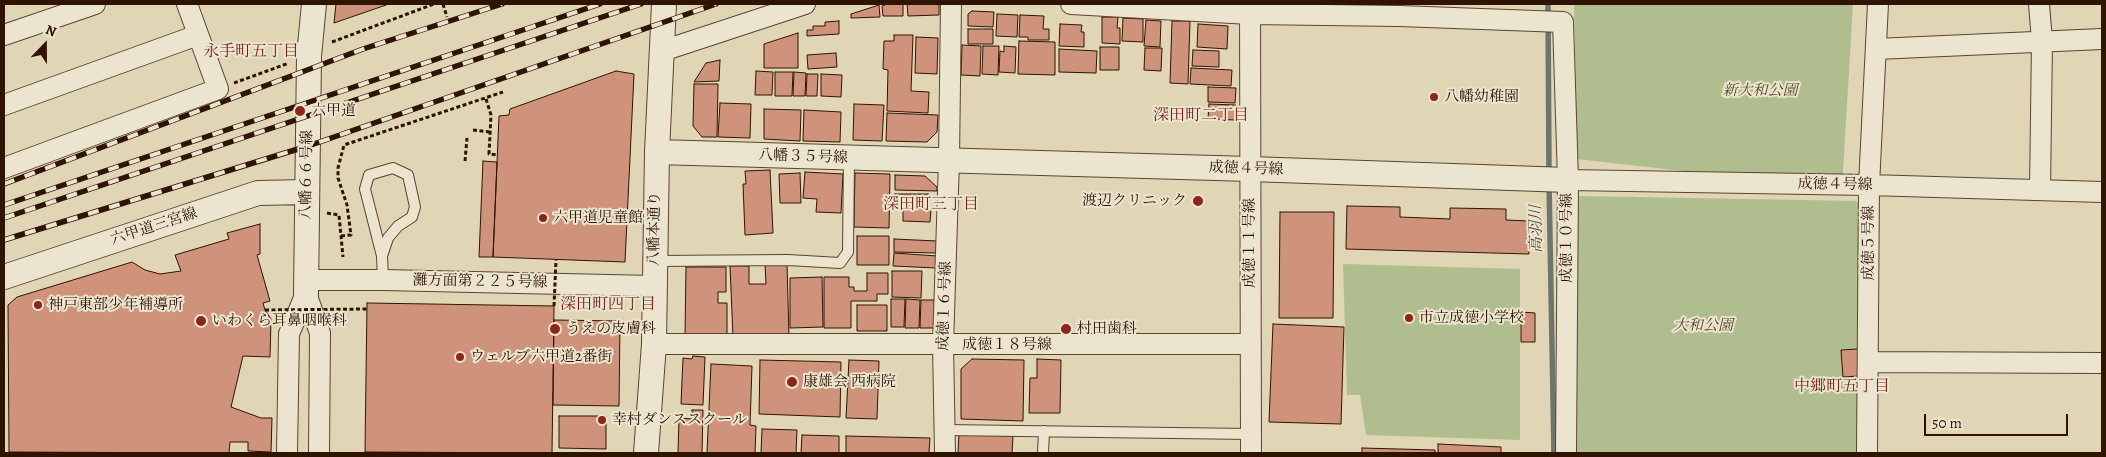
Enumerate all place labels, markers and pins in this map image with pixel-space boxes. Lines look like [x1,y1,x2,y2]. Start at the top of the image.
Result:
place label: 八幡幼稚園 [1444,88,1519,106]
marker: 八幡幼稚園 [1428,91,1440,103]
place label: 六甲道 [311,102,356,120]
marker: 六甲道 [293,104,307,118]
place label: 渡辺クリニック [1082,192,1187,210]
marker: 渡辺クリニック [1191,194,1205,208]
place label: 六甲道児童館 [553,209,643,227]
marker: 六甲道児童館 [537,212,549,224]
place label: 神戸東部少年補導所 [48,296,183,314]
marker: 神戸東部少年補導所 [32,299,44,311]
place label: 市立成徳小学校 [1419,309,1524,327]
place label: いわくら耳鼻咽喉科 [212,312,347,330]
marker: 市立成徳小学校 [1403,312,1415,324]
marker: いわくら耳鼻咽喉科 [194,314,208,328]
place label: うえの皮膚科 [566,320,656,338]
place label: 村田歯科 [1077,320,1137,338]
marker: うえの皮膚科 [548,322,562,336]
marker: 村田歯科 [1059,322,1073,336]
place label: ウェルブ六甲道2番街 [470,348,612,366]
marker: ウェルブ六甲道2番街 [454,351,466,363]
place label: 康雄会 西病院 [803,373,896,391]
marker: 康雄会 西病院 [785,375,799,389]
place label: 幸村ダンススクール [612,411,747,429]
marker: 幸村ダンススクール [596,414,608,426]

